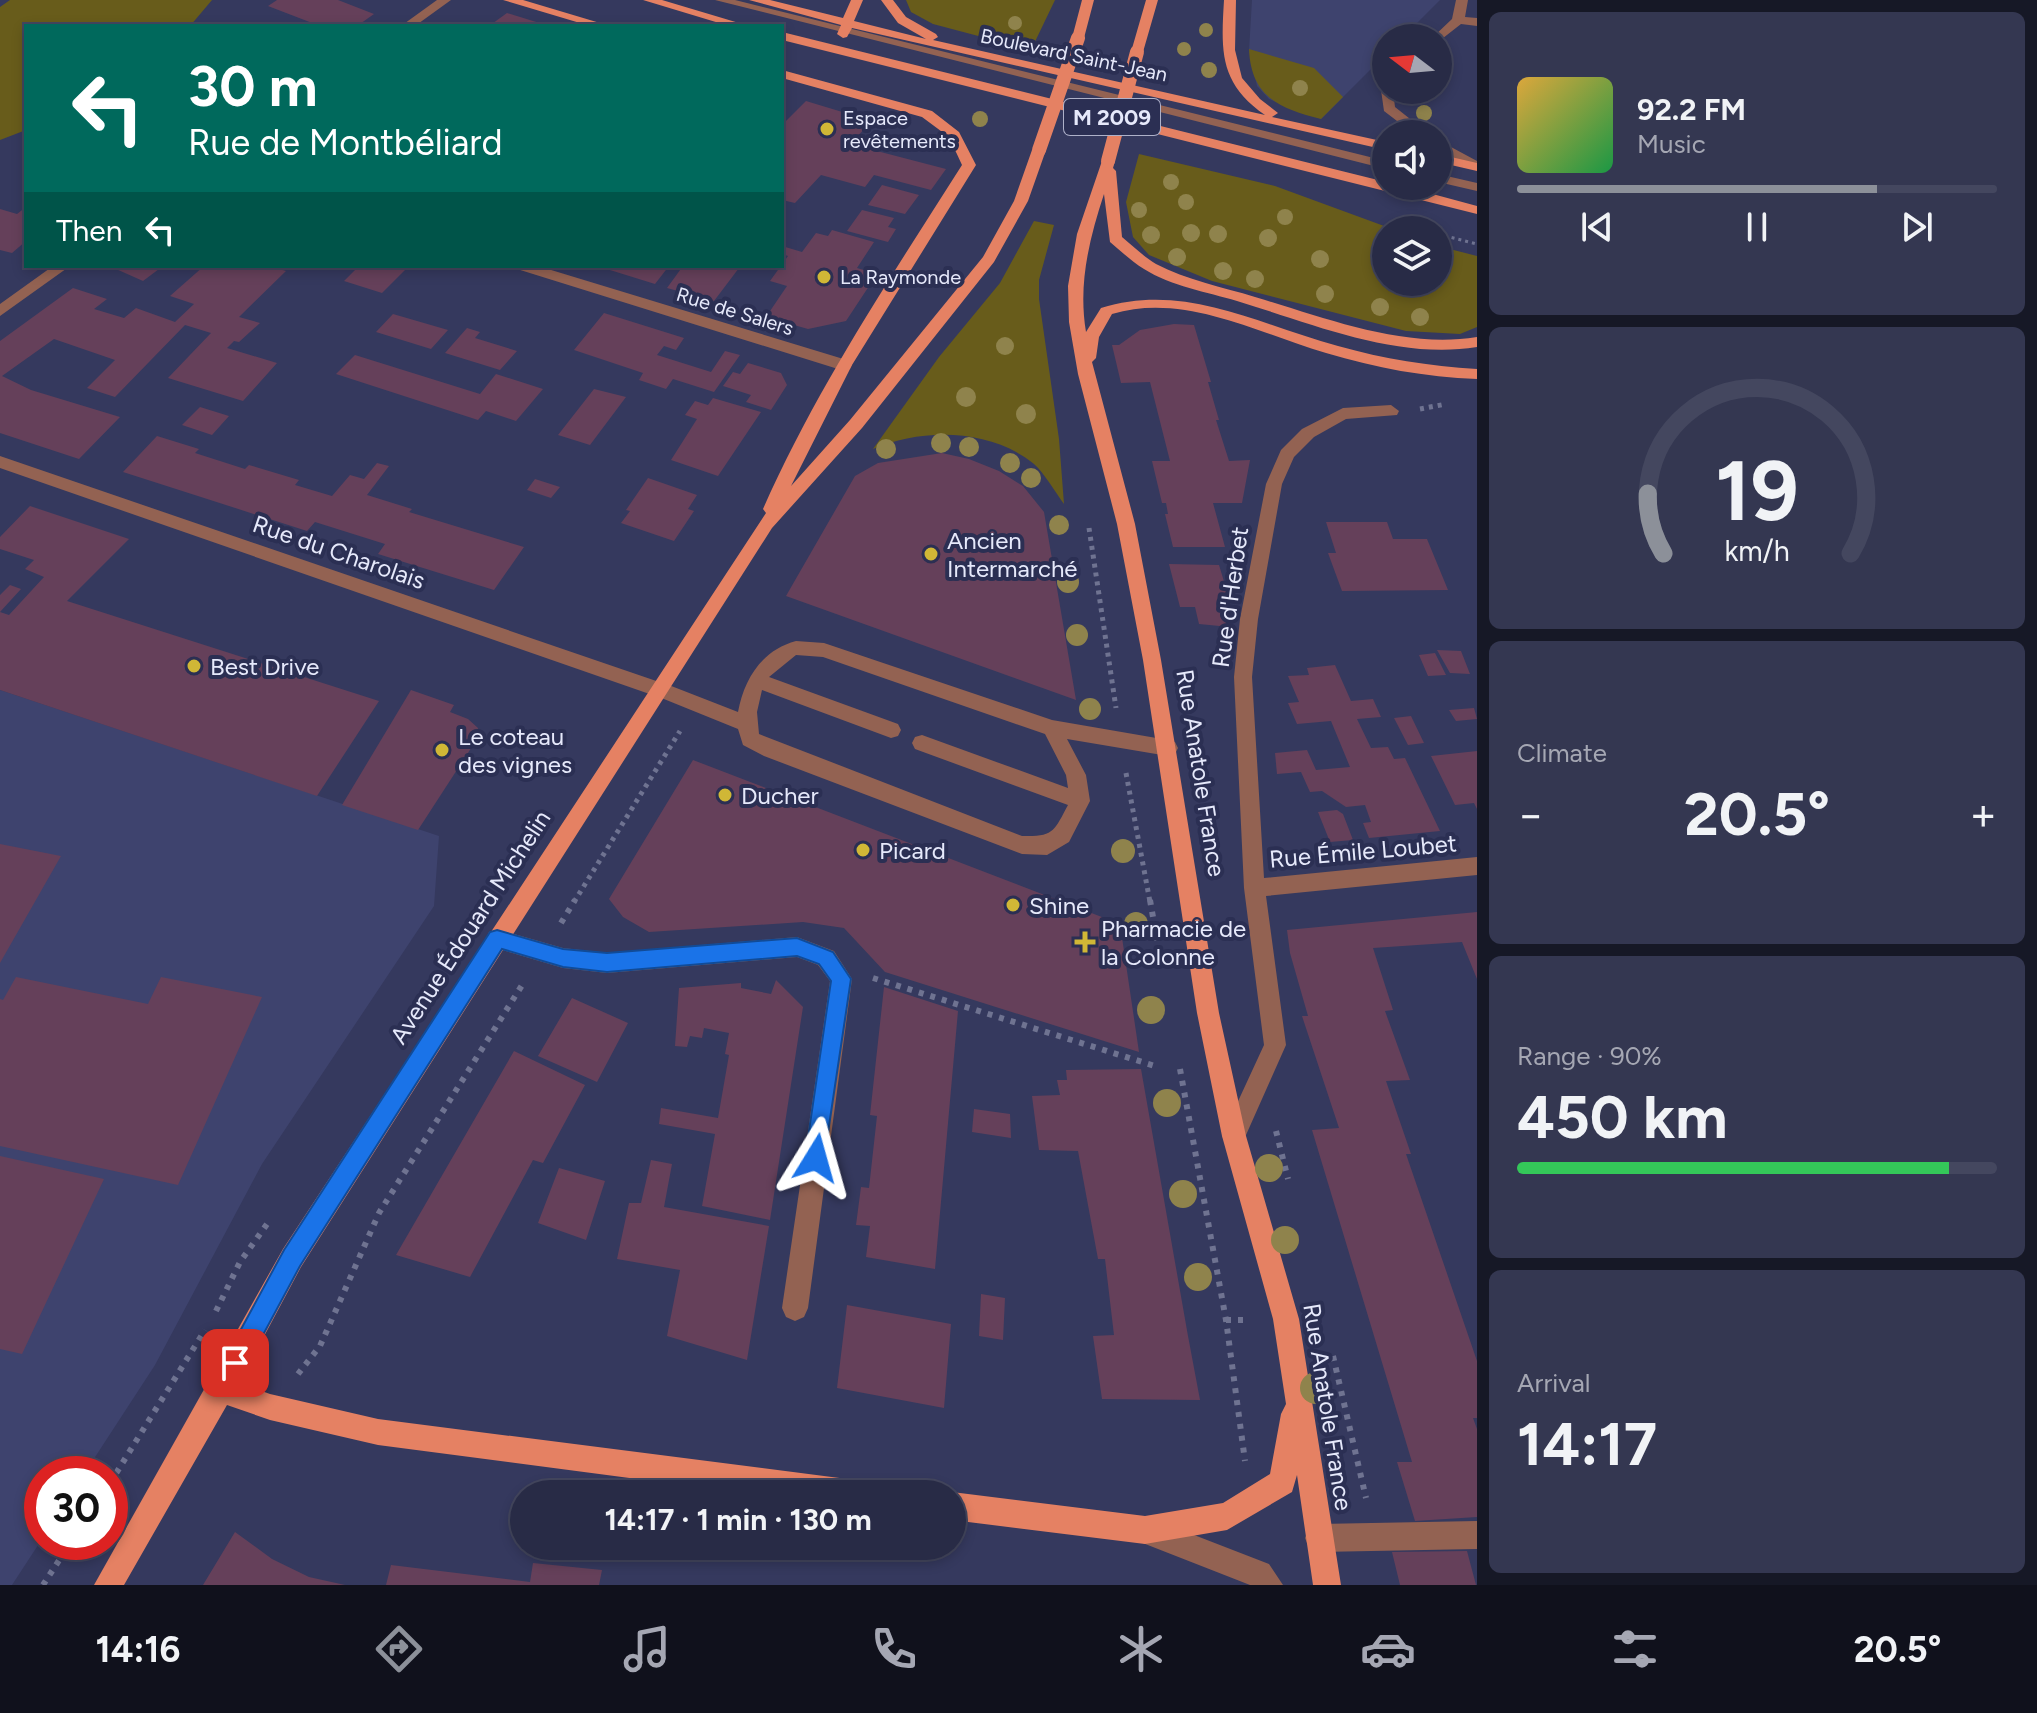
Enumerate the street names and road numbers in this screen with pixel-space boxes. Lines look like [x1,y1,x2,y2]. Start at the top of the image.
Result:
street label: Boulevard Saint-Jean [978,23,1170,87]
road number: M 2009 [1064,99,1160,135]
street label: Rue de Salers [674,282,796,340]
street label: Rue du Charolais [249,509,429,595]
street label: Rue d'Herbet [1206,525,1254,669]
street label: Rue Anatole France [1170,667,1232,879]
street label: Avenue Édouard Michelin [384,805,556,1049]
street label: Rue Émile Loubet [1268,828,1458,874]
street label: Rue Anatole France [1297,1301,1359,1513]

